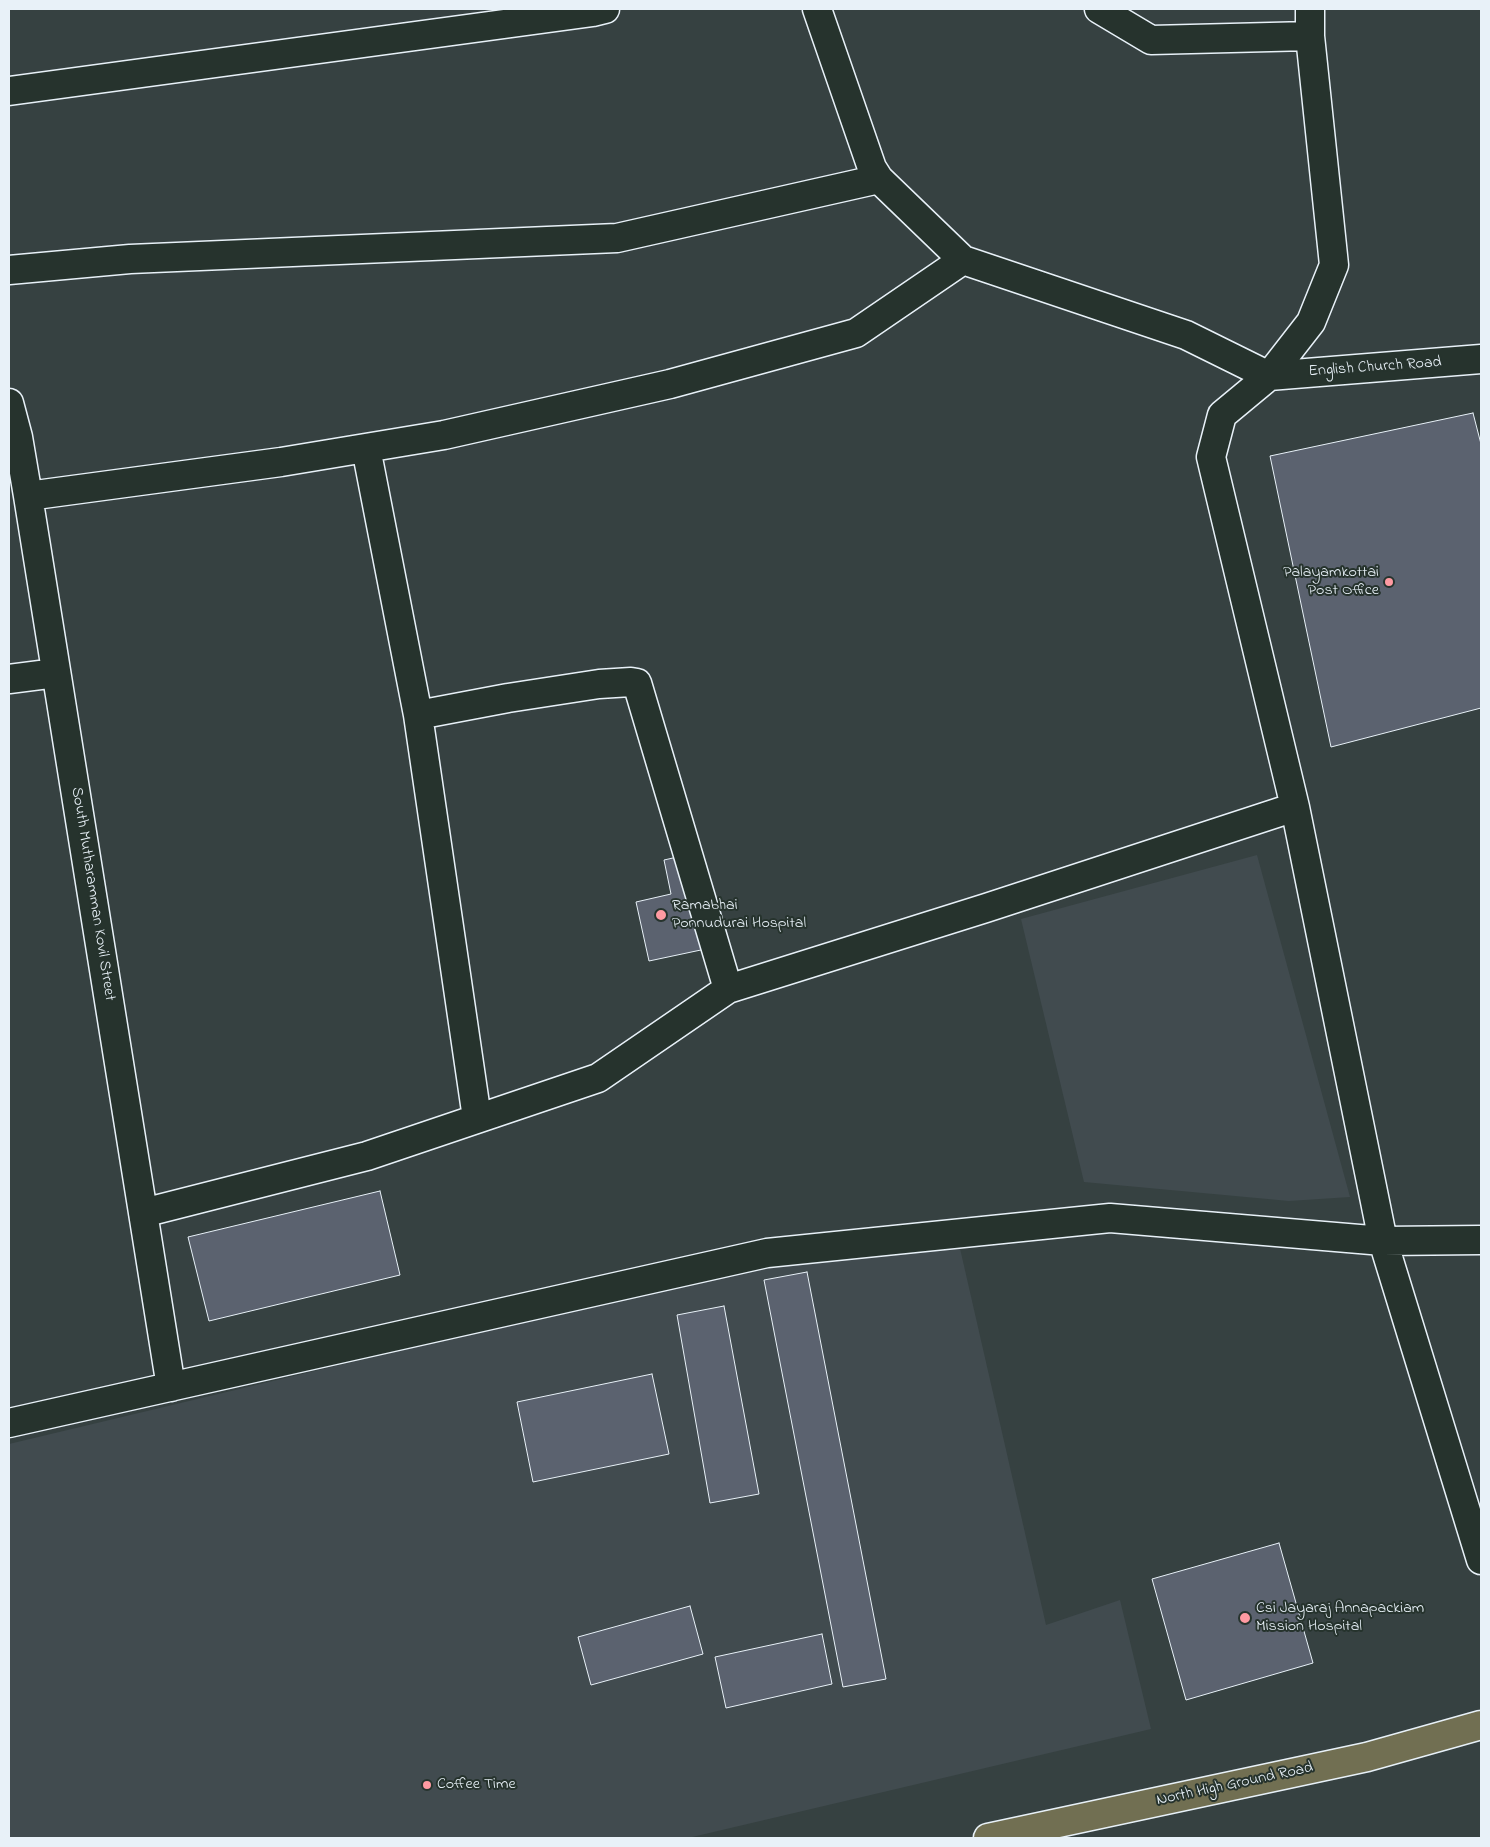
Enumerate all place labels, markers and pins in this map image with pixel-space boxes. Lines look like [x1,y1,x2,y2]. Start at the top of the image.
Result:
place label: Palayamkottai Post Office [1283,563,1379,601]
marker: Palayamkottai Post Office [1383,576,1395,588]
place label: Ramabhai Ponnudurai Hospital [672,896,806,934]
marker: Ramabhai Ponnudurai Hospital [654,908,668,922]
place label: Csi Jayaraj Annapackiam Mission Hospital [1256,1599,1424,1637]
marker: Csi Jayaraj Annapackiam Mission Hospital [1238,1611,1252,1625]
place label: Coffee Time [437,1775,516,1795]
marker: Coffee Time [421,1779,433,1791]

